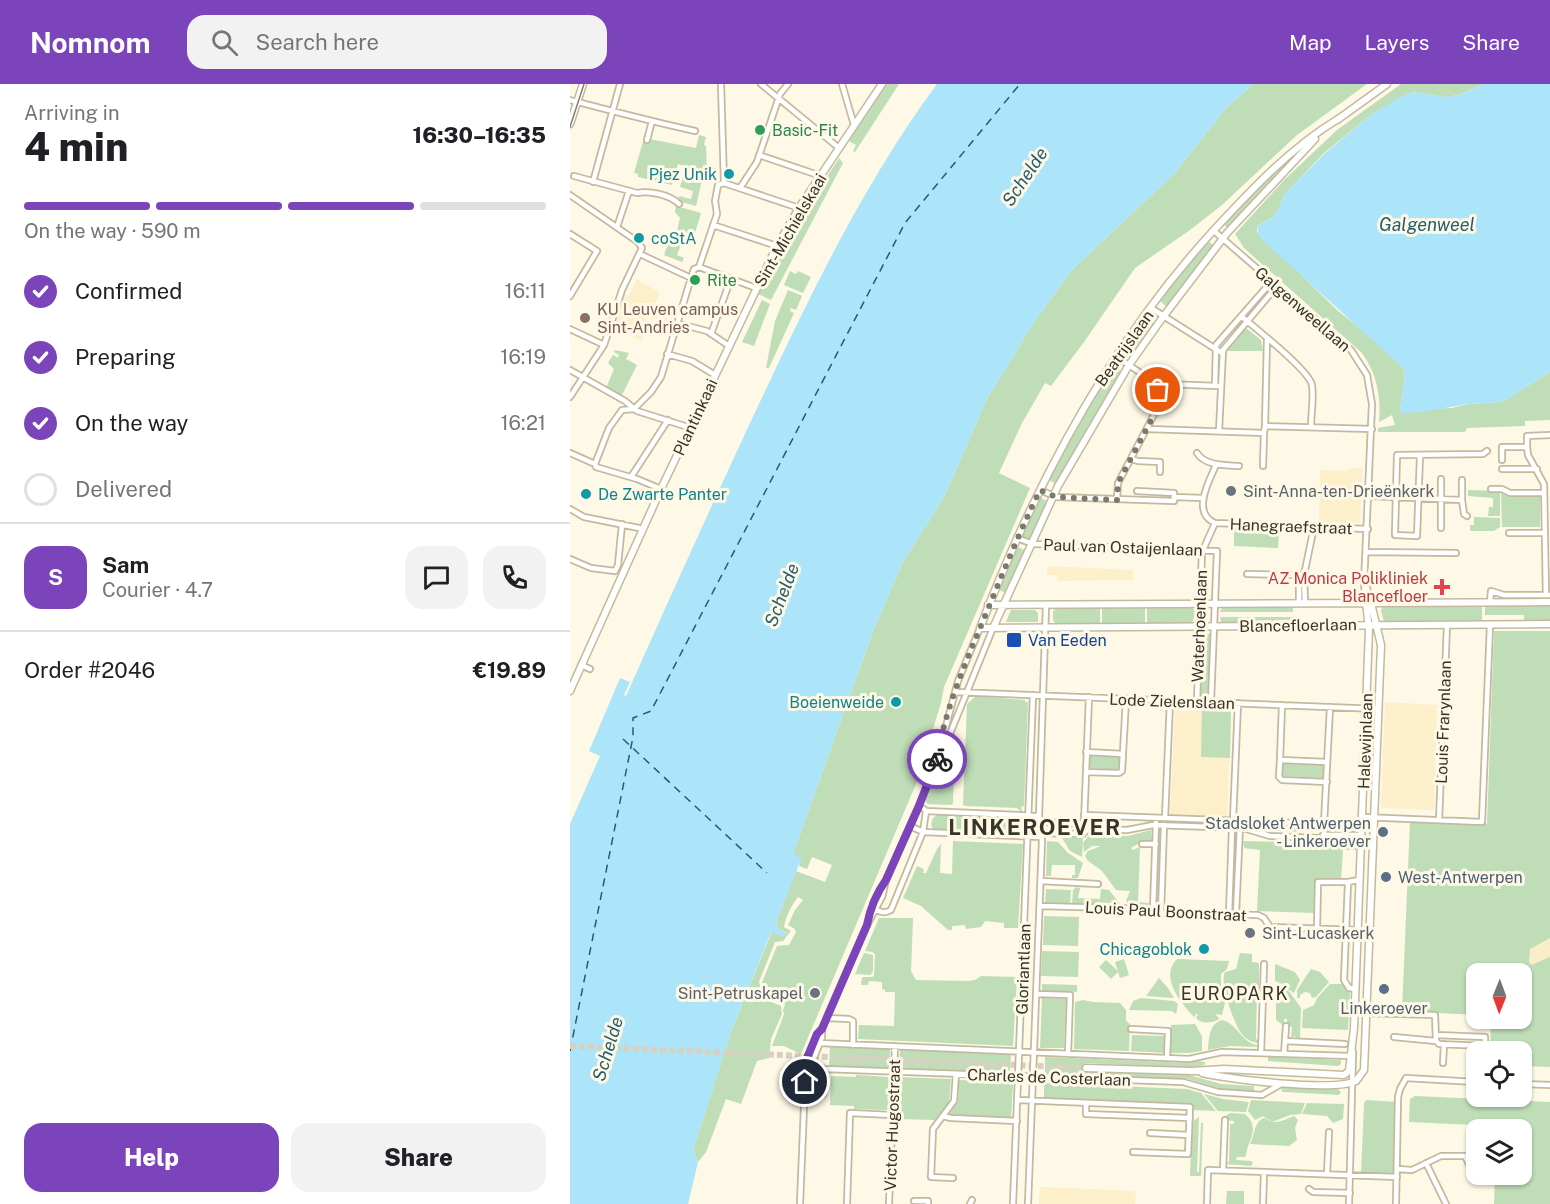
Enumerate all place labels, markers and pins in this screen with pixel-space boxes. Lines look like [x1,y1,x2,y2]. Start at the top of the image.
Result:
place label: Basic-Fit [772,121,838,140]
marker: Basic-Fit [753,123,767,137]
place label: Pjez Unik [649,165,717,184]
marker: Pjez Unik [722,167,736,181]
place label: coStA [651,229,697,248]
marker: coStA [632,231,646,245]
place label: Rite [707,271,737,290]
marker: Rite [688,273,702,287]
place label: KU Leuven campus Sint-Andries [597,300,738,337]
marker: KU Leuven campus Sint-Andries [578,311,592,325]
pin [1132,364,1183,415]
place label: Sint-Anna-ten-Drieënkerk [1243,482,1435,501]
marker: Sint-Anna-ten-Drieënkerk [1224,484,1238,498]
place label: De Zwarte Panter [598,485,727,504]
marker: De Zwarte Panter [579,487,593,501]
place label: AZ Monica Polikliniek Blancefloer [1268,569,1428,606]
marker: AZ Monica Polikliniek Blancefloer [1433,578,1451,596]
marker: Van Eeden [1005,631,1023,649]
place label: Van Eeden [1028,631,1107,650]
place label: Boeienweide [789,693,884,712]
marker: Boeienweide [889,695,903,709]
place label: Stadsloket Antwerpen - Linkeroever [1205,814,1371,851]
marker: Stadsloket Antwerpen - Linkeroever [1376,825,1390,839]
place label: West-Antwerpen [1398,868,1523,887]
marker: West-Antwerpen [1379,870,1393,884]
place label: Sint-Lucaskerk [1262,924,1374,943]
marker: Sint-Lucaskerk [1243,926,1257,940]
place label: Chicagoblok [1100,940,1192,959]
marker: Chicagoblok [1197,942,1211,956]
marker: Linkeroever [1377,982,1391,996]
place label: Sint-Petruskapel [678,984,803,1003]
marker: Sint-Petruskapel [808,986,822,1000]
place label: Linkeroever [1340,999,1428,1018]
pin [779,1056,830,1107]

